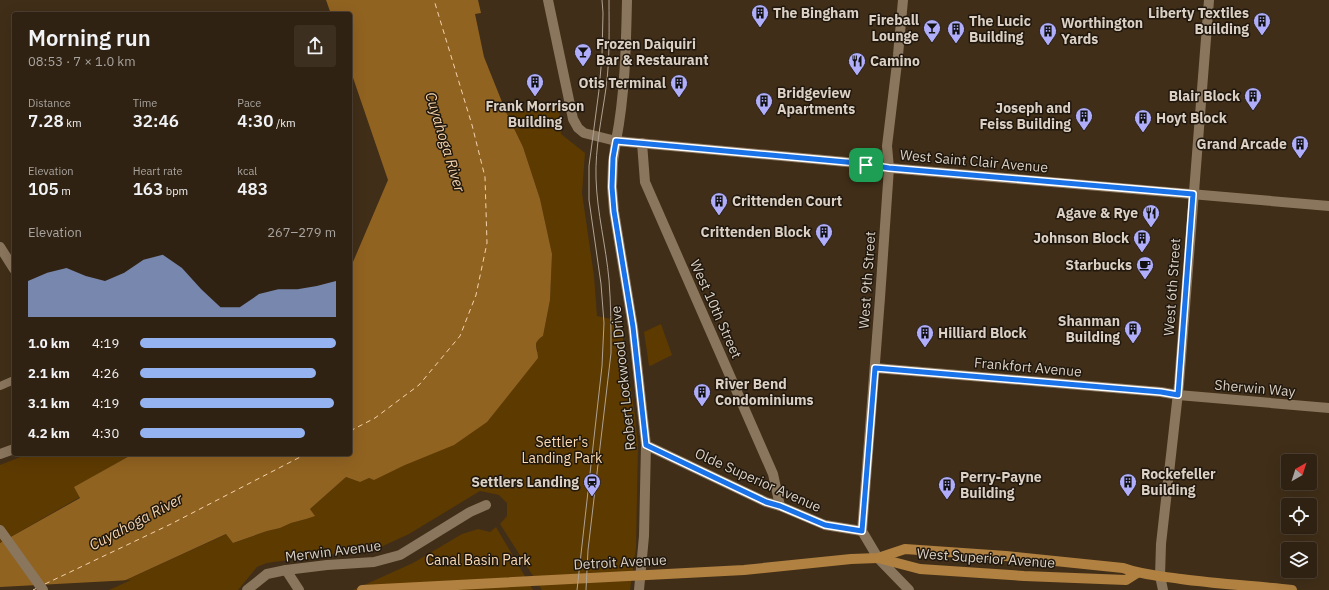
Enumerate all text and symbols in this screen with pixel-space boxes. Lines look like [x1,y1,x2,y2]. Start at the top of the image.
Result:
building icon: The Bingham [750,3,770,28]
place label: The Bingham [773,4,859,22]
place label: Liberty Textiles Building [1148,4,1249,38]
place label: Fireball Lounge [869,11,919,45]
building icon: Liberty Textiles Building [1252,11,1272,36]
place label: The Lucic Building [969,12,1031,46]
place label: Worthington Yards [1061,14,1143,48]
bar icon: Fireball Lounge [922,18,942,43]
building icon: The Lucic Building [946,19,966,44]
building icon: Worthington Yards [1038,21,1058,46]
text: Morning run [28,23,151,52]
button: share [294,25,336,67]
place label: Frozen Daiquiri Bar & Restaurant [596,35,709,69]
bar icon: Frozen Daiquiri Bar & Restaurant [573,42,593,67]
restaurant icon: Camino [847,51,867,76]
place label: Camino [870,52,920,70]
text: 08:53 · 7 × 1.0 km [28,53,136,70]
building icon: Frank Morrison Building [525,72,545,97]
building icon: Otis Terminal [669,73,689,98]
place label: Otis Terminal [578,74,666,92]
place label: Bridgeview Apartments [777,84,855,118]
building icon: Blair Block [1243,86,1263,111]
place label: Blair Block [1169,87,1241,105]
water label: Cuyahoga River [421,90,470,195]
building icon: Bridgeview Apartments [754,91,774,116]
text: Distance [28,96,71,110]
text: Time [133,96,157,110]
text: Pace [237,96,261,110]
place label: Frank Morrison Building [486,97,584,131]
place label: Joseph and Feiss Building [980,99,1071,133]
building icon: Joseph and Feiss Building [1074,106,1094,131]
building icon: Hoyt Block [1133,108,1153,133]
place label: Hoyt Block [1156,109,1228,127]
text: 7.28 [28,110,64,132]
text: 32:46 [133,110,179,132]
text: 4:30 [237,110,273,132]
text: km [64,116,82,130]
text: /km [273,116,296,130]
building icon: Grand Arcade [1290,134,1310,159]
place label: Grand Arcade [1197,135,1287,153]
street label: West Saint Clair Avenue [899,146,1049,176]
pin [849,148,883,182]
icon: arrive [855,154,877,176]
text: Elevation [28,164,74,178]
text: Heart rate [133,164,183,178]
text: kcal [237,164,257,178]
text: 105 [28,178,59,200]
text: 163 [133,178,163,200]
text: 483 [237,178,268,200]
text: m [59,184,71,198]
text: bpm [163,184,188,198]
building icon: Crittenden Court [709,191,729,216]
place label: Crittenden Court [732,192,842,210]
restaurant icon: Agave & Rye [1141,203,1161,228]
place label: Agave & Rye [1056,204,1138,222]
building icon: Crittenden Block [814,222,834,247]
place label: Crittenden Block [701,223,812,241]
text: Elevation [28,224,82,241]
text: 267–279 m [267,224,336,241]
building icon: Johnson Block [1132,228,1152,253]
place label: Johnson Block [1033,229,1130,247]
street label: West 9th Street [855,230,879,329]
street label: West 6th Street [1160,237,1184,336]
cafe icon: Starbucks [1135,255,1155,280]
place label: Starbucks [1065,256,1132,274]
street label: West 10th Street [686,257,746,361]
street label: Robert Lockwood Drive [606,305,640,451]
place label: Shanman Building [1058,312,1120,346]
building icon: Shanman Building [1123,319,1143,344]
building icon: Hilliard Block [915,323,935,348]
place label: Hilliard Block [938,324,1028,342]
text: 1.0 km [28,335,70,352]
text: 4:19 [92,335,119,352]
street label: Frankfort Avenue [973,353,1083,381]
text: 2.1 km [28,365,70,382]
text: 4:26 [92,365,119,382]
place label: River Bend Condominiums [715,375,814,409]
street label: Sherwin Way [1214,375,1296,401]
building icon: River Bend Condominiums [692,382,712,407]
text: 3.1 km [28,395,70,412]
text: 4:19 [92,395,119,412]
text: 4.2 km [28,425,70,442]
text: 4:30 [92,425,119,442]
park label: Settler's Landing Park [521,433,603,467]
street label: Olde Superior Avenue [692,444,824,516]
north arrow [1281,454,1317,490]
map controls [1281,454,1317,578]
place label: Rockefeller Building [1141,465,1216,499]
place label: Perry-Payne Building [960,468,1042,502]
station icon: Settlers Landing [582,472,602,497]
building icon: Rockefeller Building [1118,472,1138,497]
place label: Settlers Landing [471,473,579,491]
building icon: Perry-Payne Building [937,475,957,500]
water label: Cuyahoga River [86,489,186,554]
button: locate [1281,498,1317,534]
street label: Merwin Avenue [284,536,382,566]
button: layers [1281,542,1317,578]
street label: West Superior Avenue [916,544,1056,572]
park label: Canal Basin Park [425,551,531,569]
street label: Detroit Avenue [573,551,667,573]

